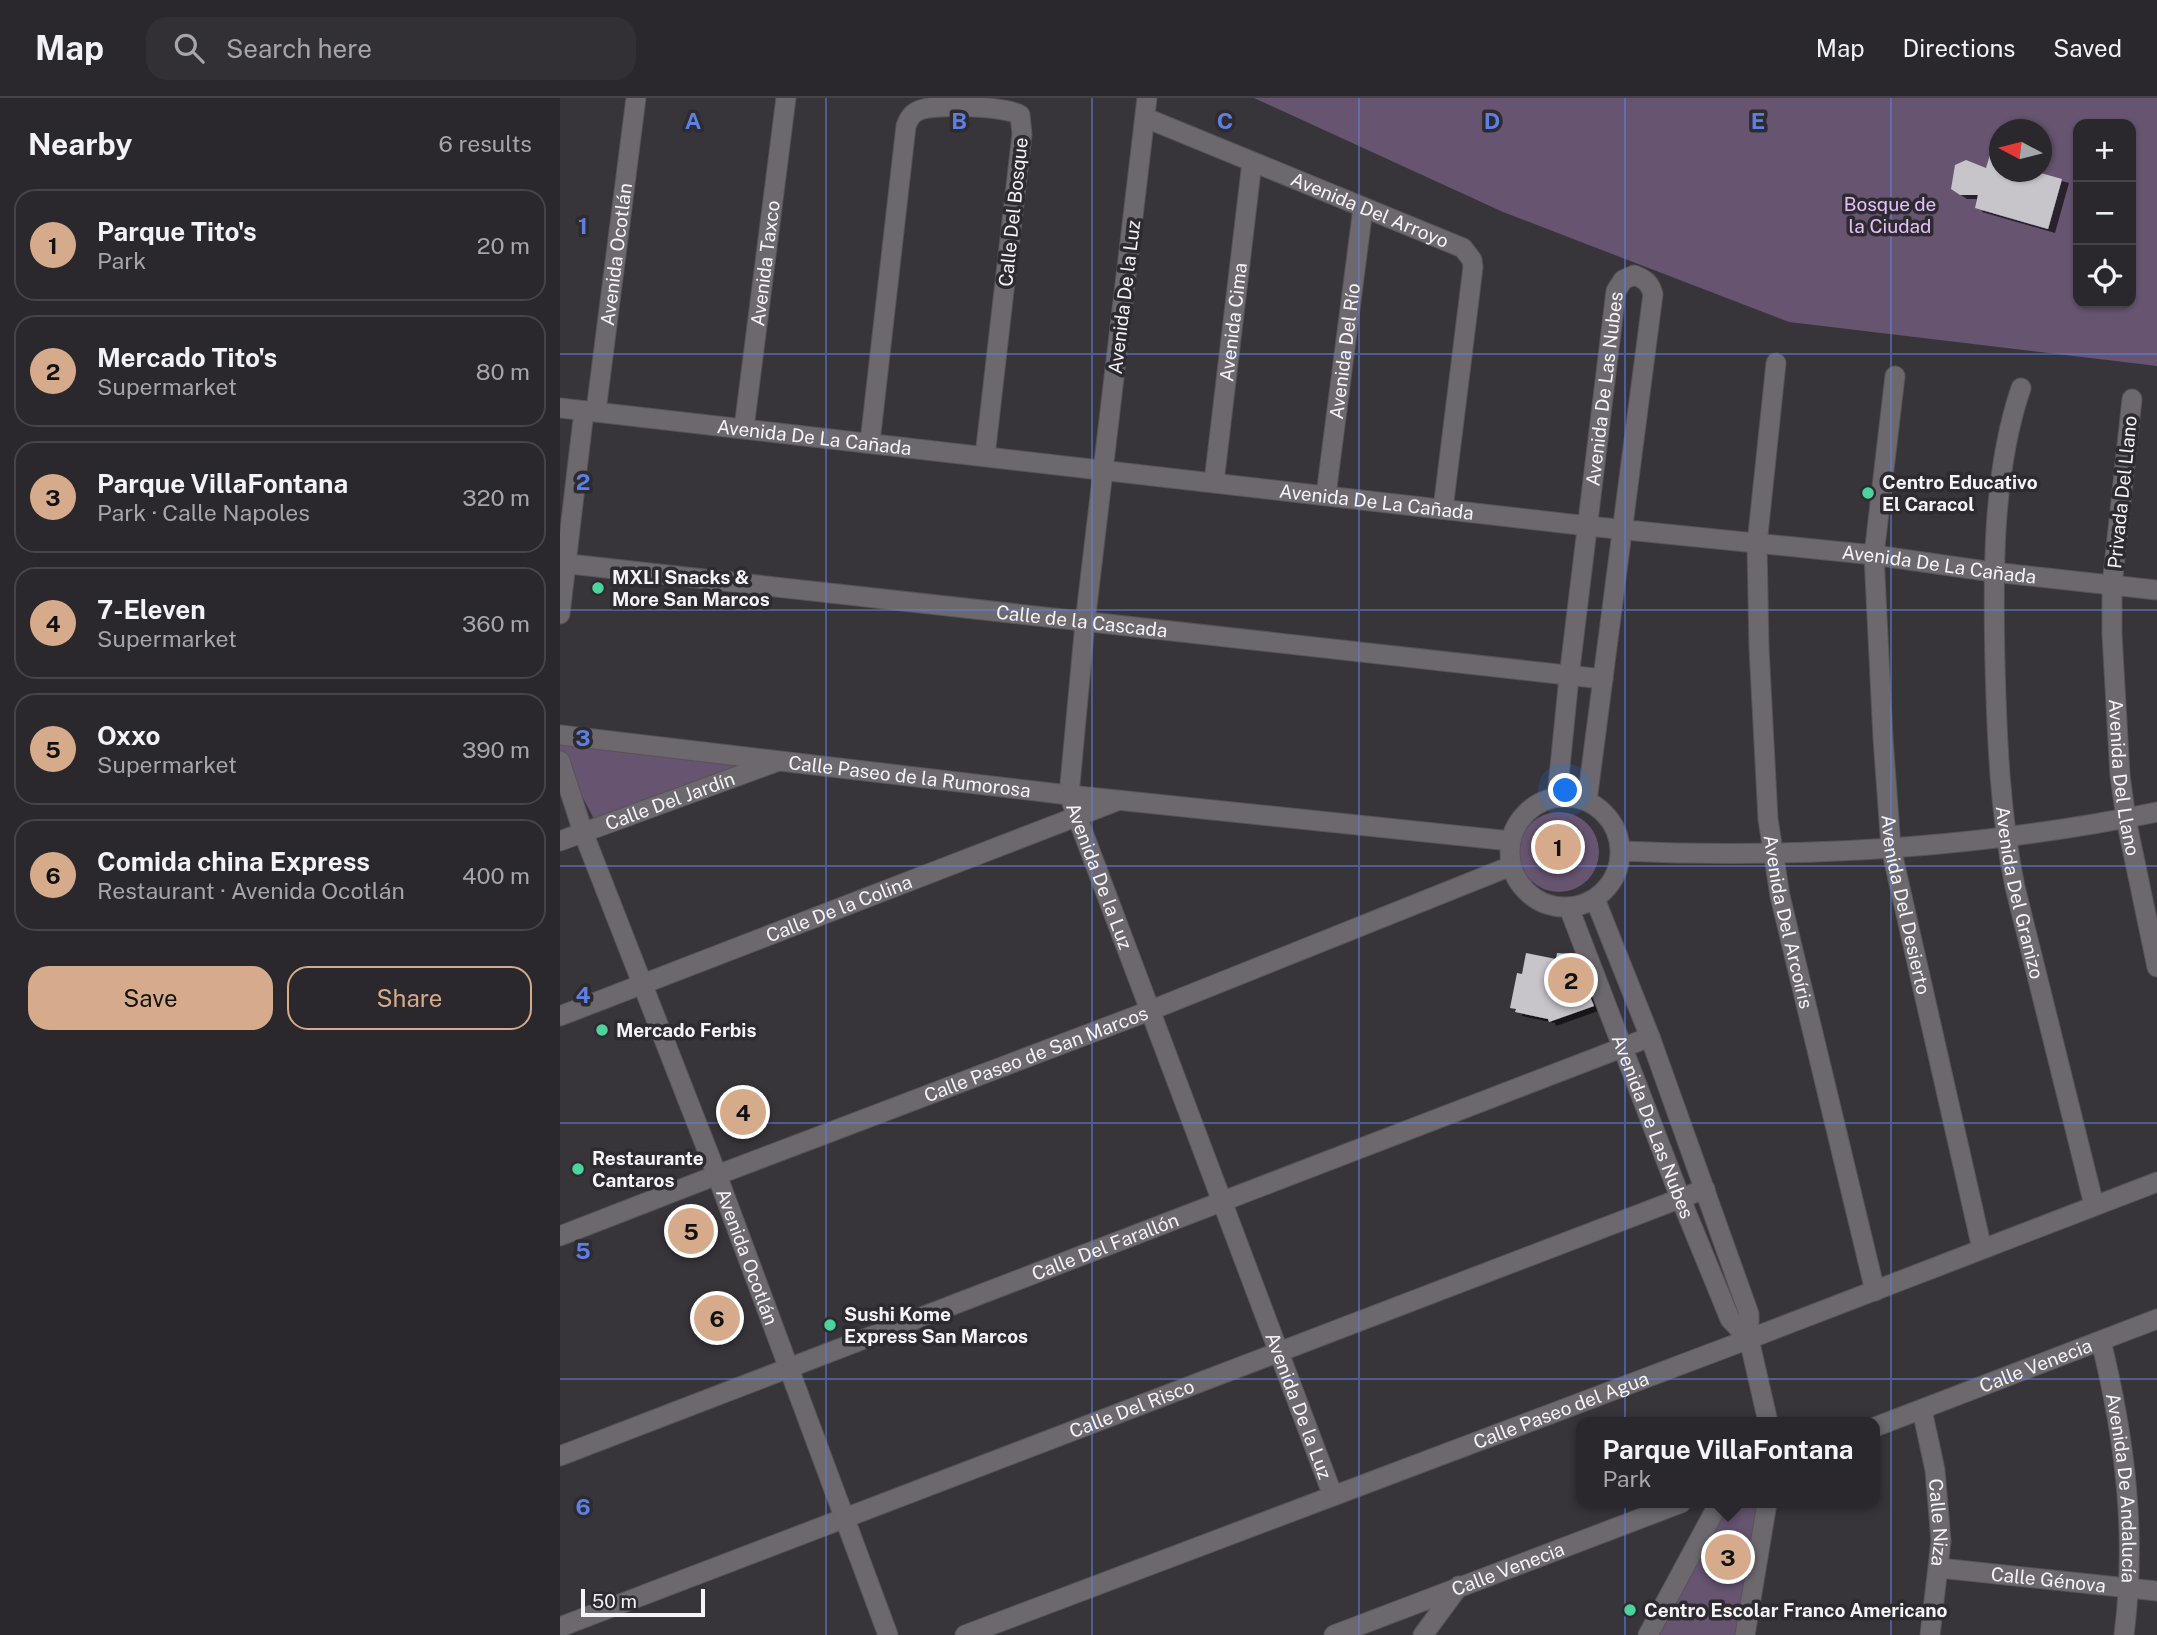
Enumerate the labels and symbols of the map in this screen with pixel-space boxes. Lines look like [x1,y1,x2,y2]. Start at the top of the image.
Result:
text: A [685,107,702,134]
text: B [951,107,967,134]
text: C [1217,107,1233,134]
text: D [1484,107,1500,134]
text: E [1751,107,1765,134]
north arrow [1989,119,2052,182]
street label: Calle Del Bosque [994,136,1032,288]
street label: Avenida Del Arroyo [1288,168,1452,252]
street label: Avenida Ocotlán [596,182,636,327]
park label: Bosque de la Ciudad [1844,193,1936,237]
street label: Avenida Taxco [746,199,784,327]
text: 1 [578,212,588,239]
street label: Avenida De la Luz [1104,219,1144,375]
street label: Avenida Cima [1215,261,1251,383]
street label: Avenida Del Río [1325,282,1364,421]
street label: Avenida De Las Nubes [1581,290,1627,487]
street label: Privada Del Llano [2103,414,2141,570]
street label: Avenida De La Cañada [716,415,913,459]
text: 2 [576,468,590,495]
place label: Centro Educativo El Caracol [1882,471,2038,515]
street label: Avenida De La Cañada [1278,480,1475,524]
marker: Centro Educativo El Caracol [1860,485,1876,501]
street label: Avenida De La Cañada [1841,541,2037,588]
place label: MXLI Snacks & More San Marcos [612,566,770,610]
marker: MXLI Snacks & More San Marcos [590,580,606,596]
street label: Calle de la Cascada [995,601,1169,641]
street label: Avenida Del Llano [2105,698,2144,858]
text: 3 [575,724,591,751]
street label: Calle Paseo de la Rumorosa [787,751,1032,801]
street label: Calle Del Jardín [602,767,738,835]
your location [1548,773,1582,807]
street label: Avenida De la Luz [1062,800,1137,953]
street label: Avenida Del Granizo [1992,805,2048,981]
street label: Avenida Del Desierto [1878,814,1935,997]
pin: 1 [1535,821,1581,873]
street label: Avenida Del Arcoíris [1760,833,1818,1011]
street label: Calle De la Colina [763,870,915,946]
pin: 2 [1548,954,1594,1006]
text: 4 [575,981,591,1008]
street label: Calle Paseo de San Marcos [921,1001,1151,1106]
place label: Mercado Ferbis [616,1019,756,1041]
marker: Mercado Ferbis [594,1022,610,1038]
street label: Avenida De Las Nubes [1608,1031,1699,1222]
pin: 4 [720,1086,766,1138]
place label: Restaurante Cantaros [592,1147,704,1191]
marker: Restaurante Cantaros [570,1161,586,1177]
street label: Avenida Ocotlán [712,1186,783,1328]
pin: 5 [668,1205,714,1257]
street label: Calle Del Farallón [1029,1208,1182,1285]
text: 5 [575,1237,591,1264]
pin: 6 [694,1292,740,1344]
place label: Sushi Kome Express San Marcos [844,1303,1028,1347]
marker: Sushi Kome Express San Marcos [822,1317,838,1333]
street label: Avenida De la Luz [1261,1329,1337,1482]
street label: Calle Venecia [1976,1334,2095,1397]
street label: Calle Paseo del Agua [1470,1367,1652,1453]
street label: Calle Del Risco [1066,1375,1197,1442]
street label: Avenida De Andalucía [2102,1391,2140,1584]
street label: Calle Niza [1925,1478,1952,1568]
text: 6 [575,1493,591,1520]
pin: 3 [1705,1531,1751,1583]
street label: Calle Venecia [1448,1537,1567,1600]
street label: Calle Génova [1990,1563,2107,1597]
scale bar [581,1586,705,1618]
place label: Centro Escolar Franco Americano [1644,1599,1948,1621]
marker: Centro Escolar Franco Americano [1622,1602,1638,1618]

